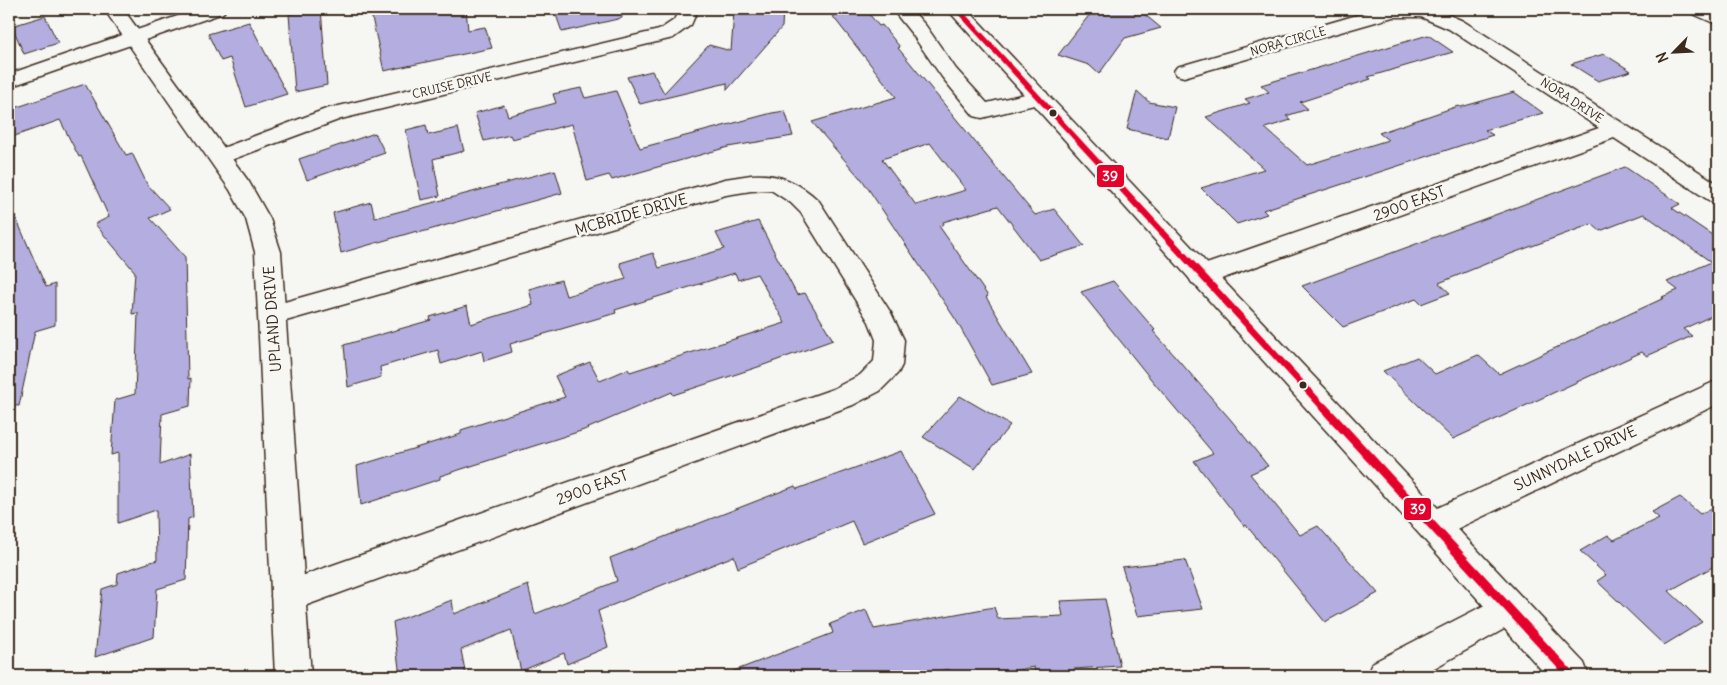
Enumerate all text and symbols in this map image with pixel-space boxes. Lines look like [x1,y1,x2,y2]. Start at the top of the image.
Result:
street label: NORA CIRCLE [1248,23,1328,59]
north arrow [1650,28,1700,78]
text: N [1652,49,1672,65]
street label: CRUISE DRIVE [411,69,493,101]
street label: NORA DRIVE [1538,74,1606,126]
unlabelled marker [1048,108,1058,118]
line badge: 39 [1096,164,1125,188]
text: 39 [1102,167,1118,185]
street label: 2900 EAST [1371,181,1448,225]
street label: MCBRIDE DRIVE [573,189,689,239]
street label: UPLAND DRIVE [259,265,285,373]
unlabelled marker [1298,380,1308,390]
street label: SUNNYDALE DRIVE [1511,421,1640,495]
street label: 2900 EAST [554,465,631,509]
line badge: 39 [1403,497,1432,521]
text: 39 [1410,500,1426,518]

